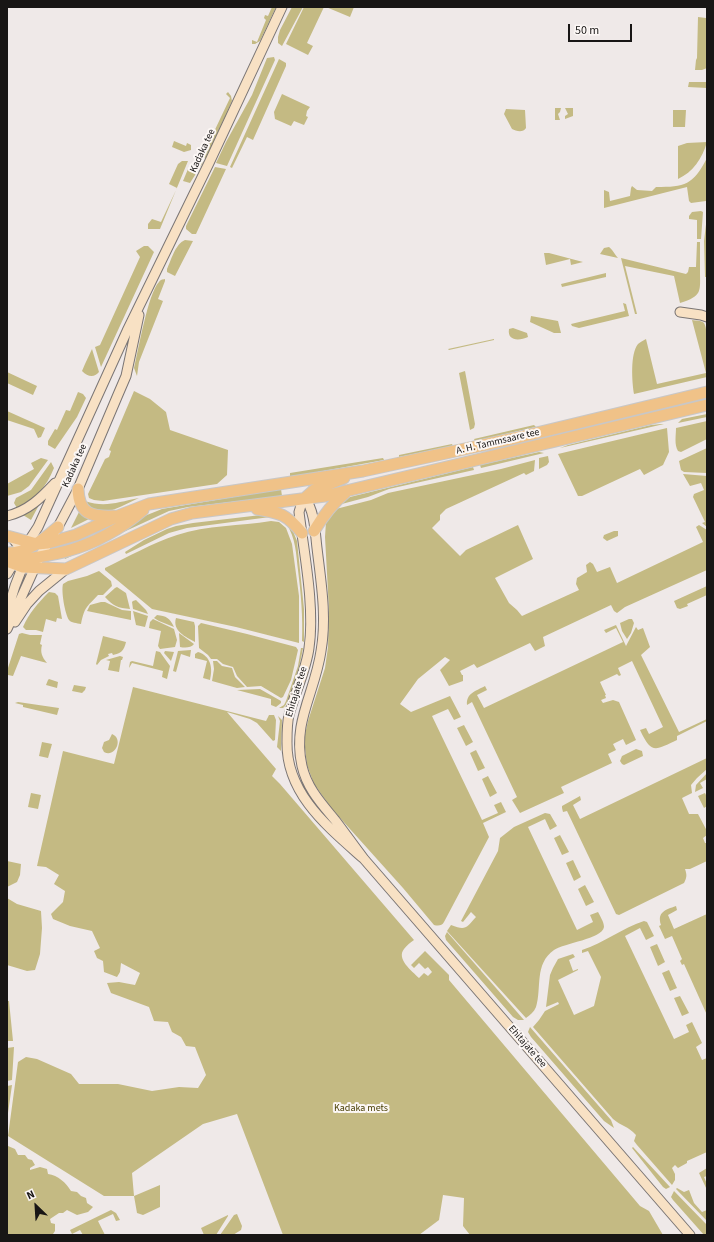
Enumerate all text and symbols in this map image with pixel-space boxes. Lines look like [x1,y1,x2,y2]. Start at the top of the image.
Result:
scale bar [570,16,634,42]
text: 50 m [575,22,599,39]
street label: Kadaka tee [188,127,218,175]
street label: A. H. Tammsaare tee [455,427,541,457]
street label: Kadaka tee [60,442,90,490]
street label: Ehitajate tee [284,665,310,719]
street label: Ehitajate tee [505,1023,549,1071]
park label: Kadaka mets [334,1103,388,1115]
north arrow [16,1186,56,1226]
text: N [24,1186,37,1203]

